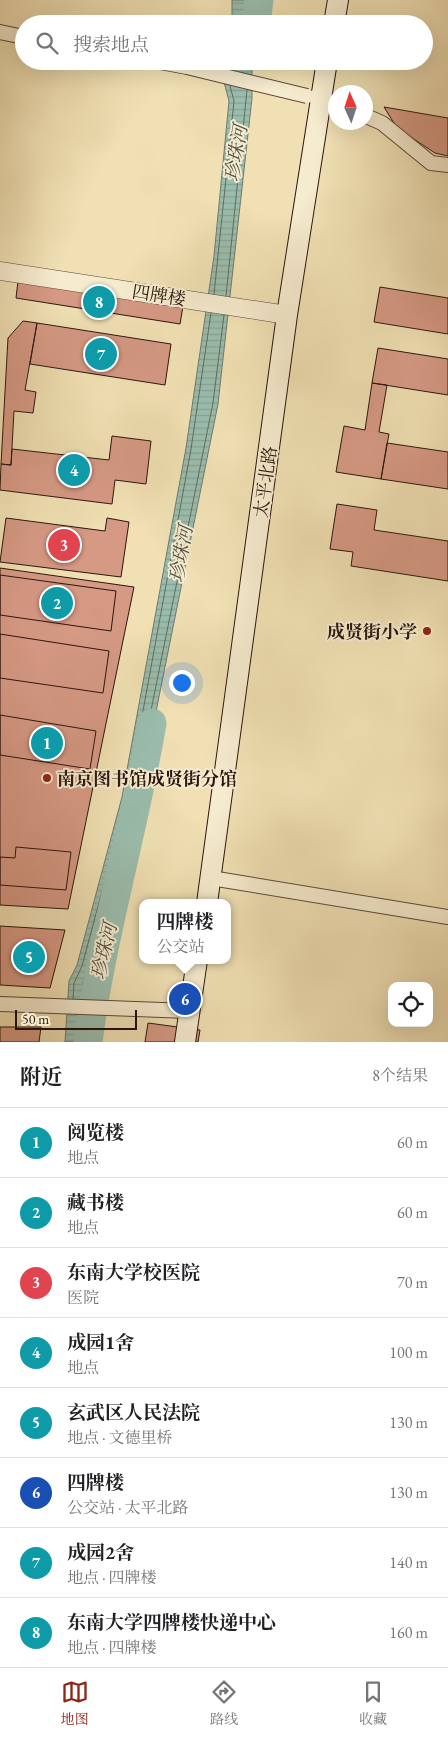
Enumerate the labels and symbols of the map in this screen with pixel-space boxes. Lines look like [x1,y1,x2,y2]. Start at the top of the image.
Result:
north arrow [328,85,373,130]
water label: 珍珠河 [219,120,253,183]
street label: 四牌楼 [131,279,187,311]
pin: 8 [83,283,115,321]
pin: 7 [85,335,117,373]
street label: 太平北路 [249,445,281,519]
pin: 4 [58,451,90,489]
water label: 珍珠河 [164,521,199,584]
pin: 3 [48,526,80,564]
pin: 2 [41,584,73,622]
place label: 成贤街小学 [327,620,417,643]
marker: 成贤街小学 [421,625,433,637]
your location [169,670,195,696]
pin: 1 [31,724,63,762]
place label: 南京图书馆成贤街分馆 [57,767,237,790]
marker: 南京图书馆成贤街分馆 [41,772,53,784]
water label: 珍珠河 [85,918,123,982]
pin: 5 [13,938,45,976]
pin: 6 [169,980,201,1018]
scale bar [15,1007,138,1030]

